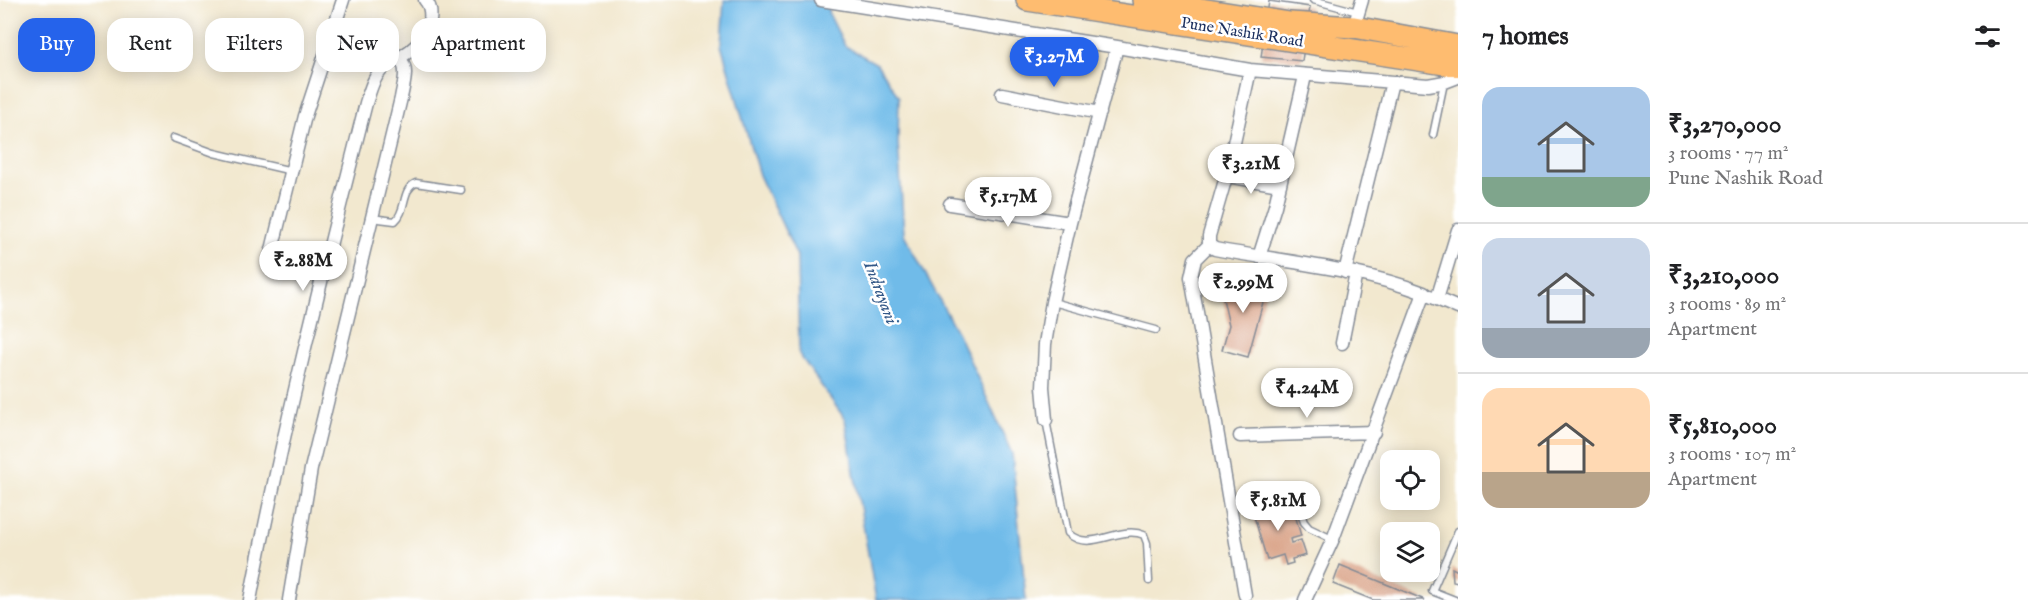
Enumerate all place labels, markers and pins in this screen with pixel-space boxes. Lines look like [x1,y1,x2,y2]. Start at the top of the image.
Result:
pin: ₹3.27M [1005,37,1103,88]
pin: ₹3.21M [1202,144,1300,195]
pin: ₹5.17M [959,177,1057,228]
pin: ₹2.88M [254,241,352,292]
pin: ₹2.99M [1194,263,1292,314]
pin: ₹4.24M [1258,368,1356,419]
pin: ₹5.81M [1229,481,1327,532]

